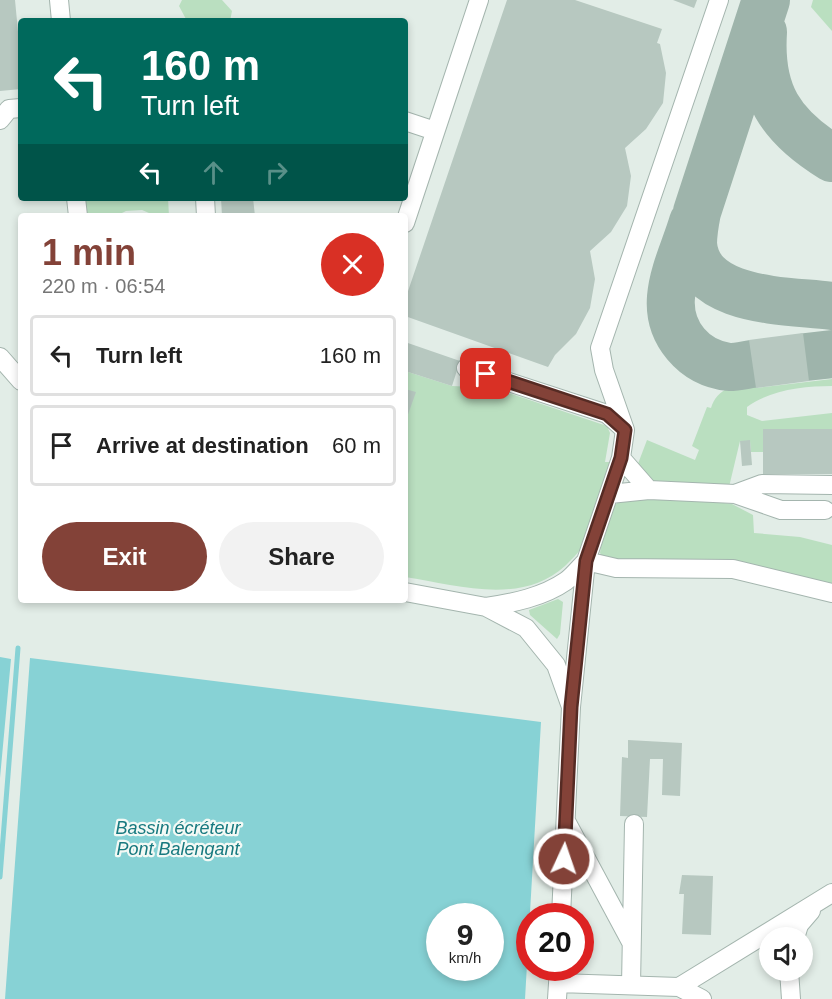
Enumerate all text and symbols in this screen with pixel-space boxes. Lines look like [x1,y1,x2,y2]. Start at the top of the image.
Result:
icon: left [42,42,120,120]
text: 160 m [141,42,260,89]
text: Turn left [141,91,239,121]
icon: left [134,156,167,189]
icon: ahead [197,156,230,189]
icon: right [260,156,293,189]
text: 1 min [42,232,136,273]
button: close [321,233,384,296]
text: 220 m · 06:54 [42,275,165,297]
icon: left [45,339,78,372]
text: Turn left [96,343,182,368]
text: 160 m [320,343,381,368]
pin [460,348,511,399]
icon: arrive [469,357,502,390]
icon: arrive [45,429,78,462]
text: Arrive at destination [96,433,309,458]
text: 60 m [332,433,381,458]
button: Exit [42,522,207,591]
button: Share [219,522,384,591]
water label: Bassin écréteur Pont Balengant [115,818,242,859]
position arrow [532,827,596,891]
speed limit sign: 20 [516,903,594,981]
text: 9 [457,918,473,951]
map controls [759,927,813,981]
button: sound [759,927,813,981]
text: km/h [449,949,481,966]

